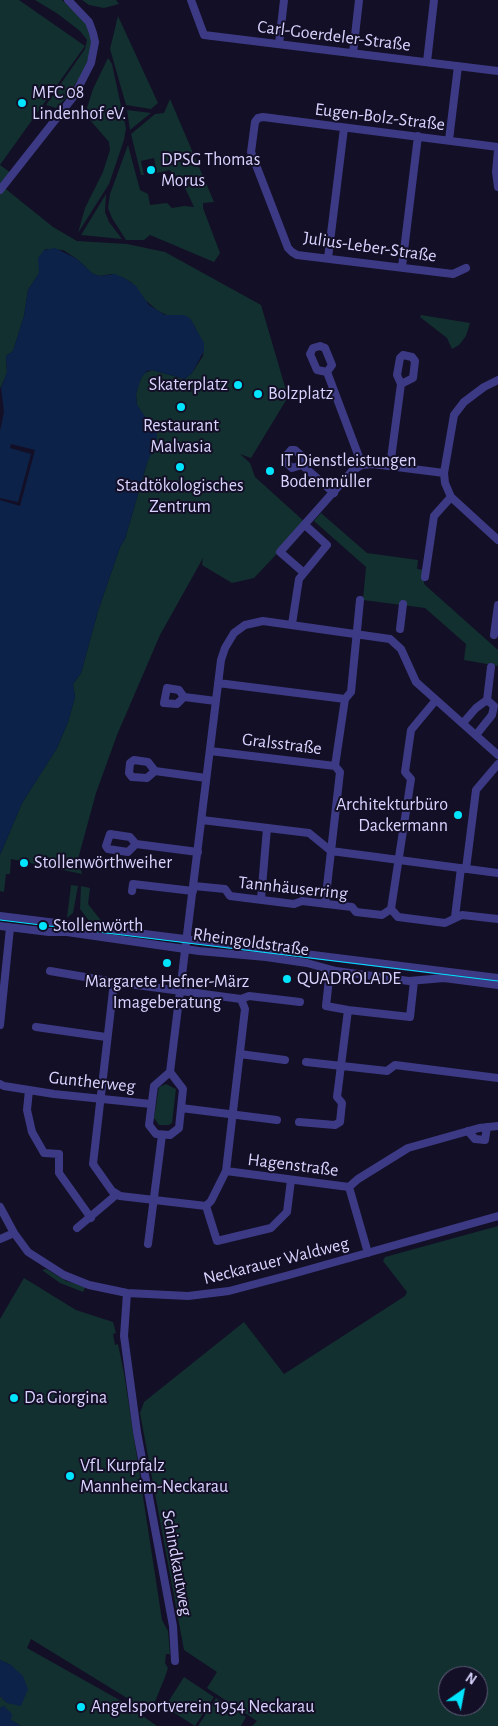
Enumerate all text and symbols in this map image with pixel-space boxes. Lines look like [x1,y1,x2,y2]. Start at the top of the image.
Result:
street label: Carl-Goerdeler-Straße [256,16,412,56]
place label: MFC 08 Lindenhof eV. [32,82,126,125]
marker: MFC 08 Lindenhof eV. [16,97,28,109]
street label: Eugen-Bolz-Straße [314,98,446,136]
place label: DPSG Thomas Morus [161,149,260,192]
marker: DPSG Thomas Morus [145,164,157,176]
street label: Julius-Leber-Straße [302,227,438,267]
place label: Skaterplatz [149,374,228,396]
marker: Skaterplatz [232,379,244,391]
place label: Bolzplatz [268,383,333,405]
marker: Bolzplatz [252,388,264,400]
marker: Restaurant Malvasia [175,401,187,413]
place label: Restaurant Malvasia [143,415,219,458]
place label: IT Dienstleistungen Bodenmüller [280,450,416,492]
marker: Stadtökologisches Zentrum [174,461,186,473]
marker: IT Dienstleistungen Bodenmüller [264,465,276,477]
place label: Stadtökologisches Zentrum [116,475,244,518]
street label: Gralsstraße [241,728,323,760]
place label: Architekturbüro Dackermann [336,794,448,836]
marker: Architekturbüro Dackermann [452,809,464,821]
place label: Stollenwörthweiher [34,852,172,874]
marker: Stollenwörthweiher [18,857,30,869]
street label: Tannhäuserring [237,872,349,904]
place label: Stollenwörth [53,915,143,937]
marker: Stollenwörth [37,920,49,932]
street label: Rheingoldstraße [192,923,310,961]
marker: Margarete Hefner-März Imageberatung [161,957,173,969]
place label: QUADROLADE [297,968,401,990]
place label: Margarete Hefner-März Imageberatung [85,971,249,1014]
marker: QUADROLADE [281,973,293,985]
street label: Guntherweg [48,1067,136,1097]
street label: Hagenstraße [246,1149,340,1181]
street label: Neckarauer Waldweg [201,1232,351,1290]
place label: Da Giorgina [24,1387,107,1409]
marker: Da Giorgina [8,1392,20,1404]
place label: VfL Kurpfalz Mannheim-Neckarau [80,1455,228,1498]
marker: VfL Kurpfalz Mannheim-Neckarau [64,1470,76,1482]
street label: Schindkautweg [157,1508,197,1618]
north arrow [438,1666,488,1716]
text: N [463,1671,479,1688]
place label: Angelsportverein 1954 Neckarau [91,1696,315,1718]
marker: Angelsportverein 1954 Neckarau [75,1701,87,1713]

